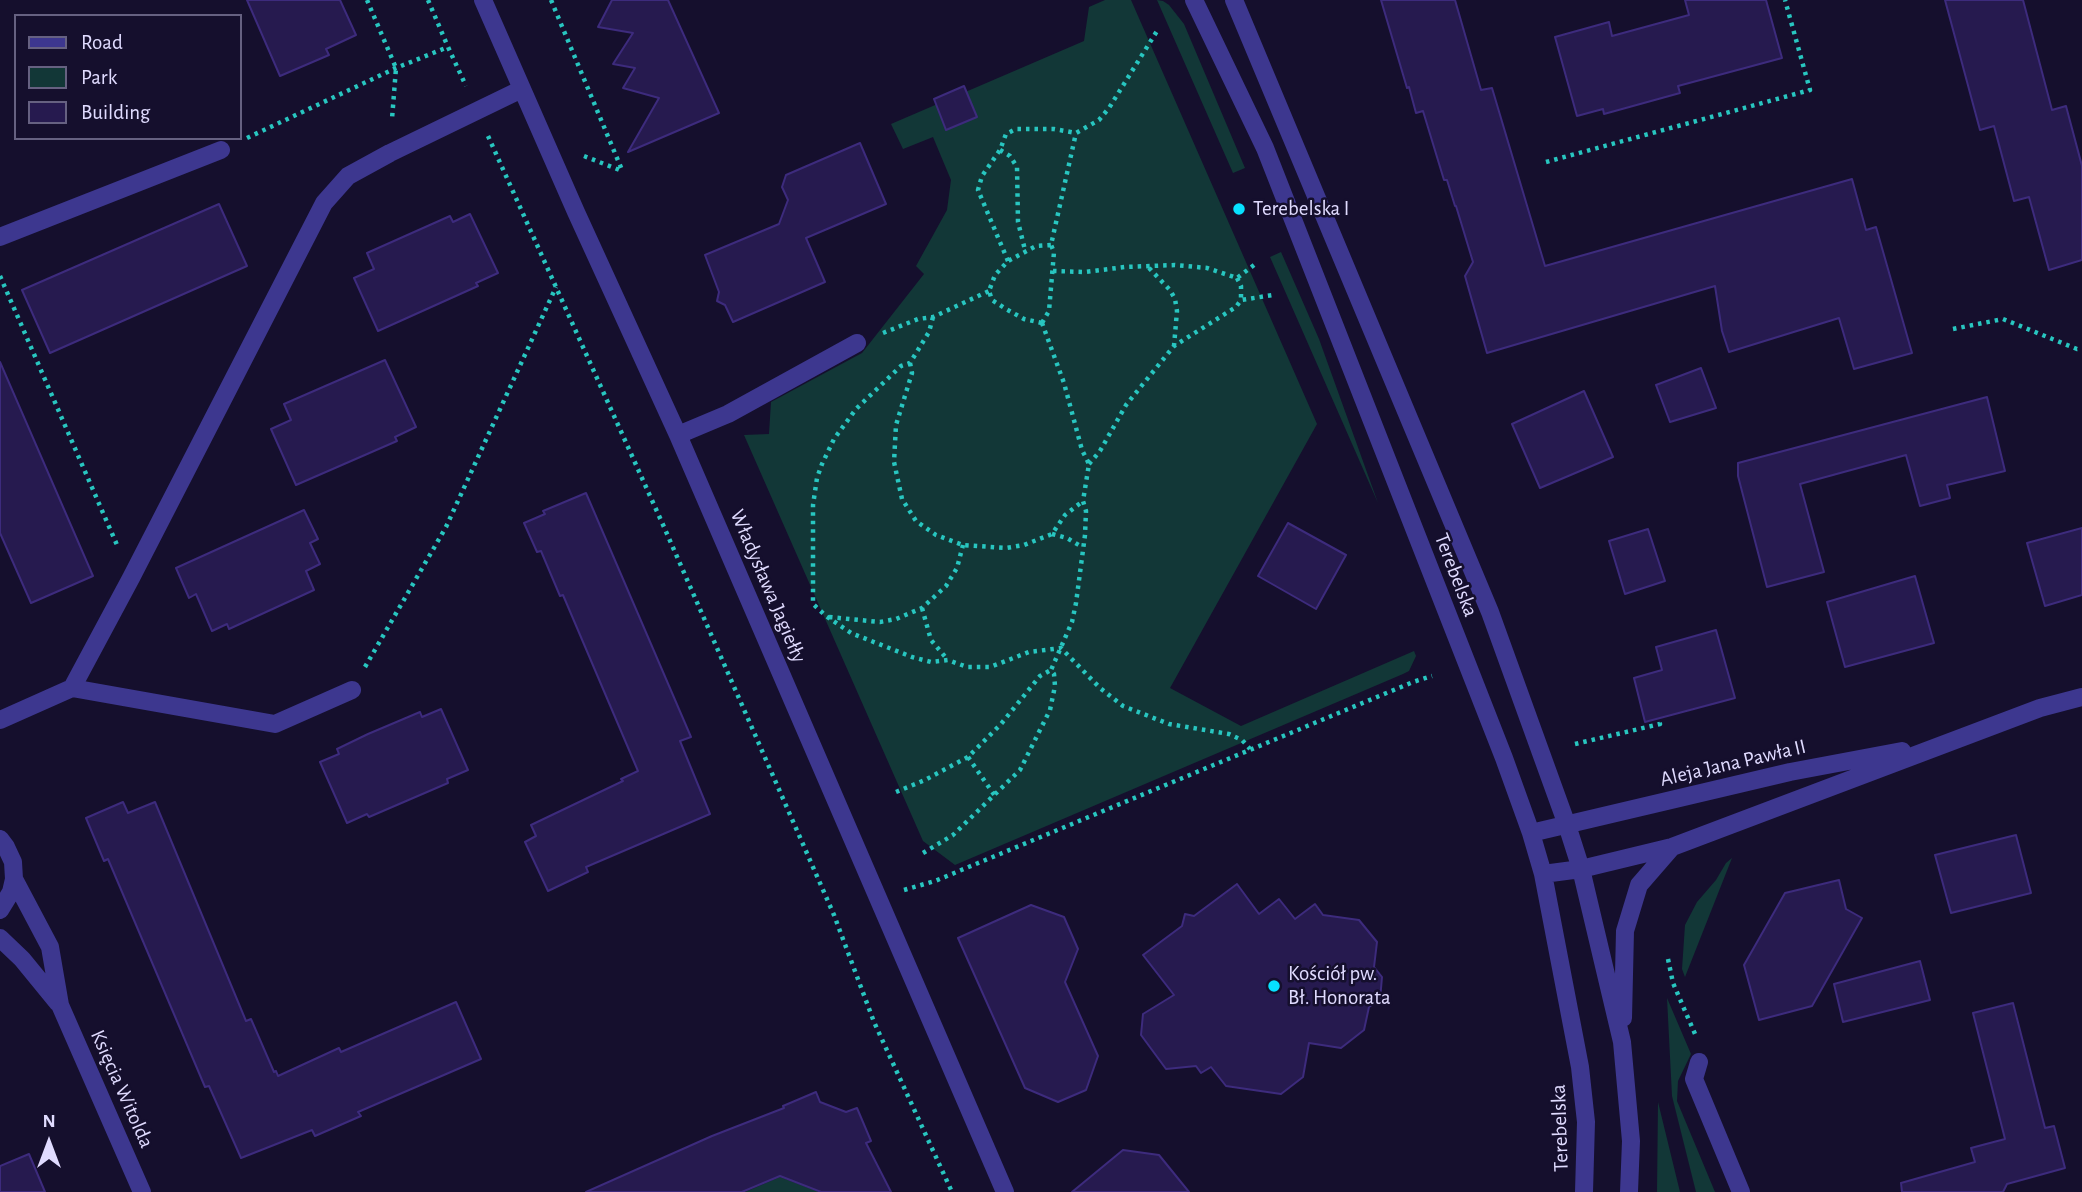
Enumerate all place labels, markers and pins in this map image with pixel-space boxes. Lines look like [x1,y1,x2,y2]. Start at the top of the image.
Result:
place label: Terebelska I [1253,196,1349,222]
marker: Terebelska I [1231,201,1247,217]
place label: Kościół pw. Bł. Honorata [1288,961,1391,1011]
marker: Kościół pw. Bł. Honorata [1266,978,1282,994]

